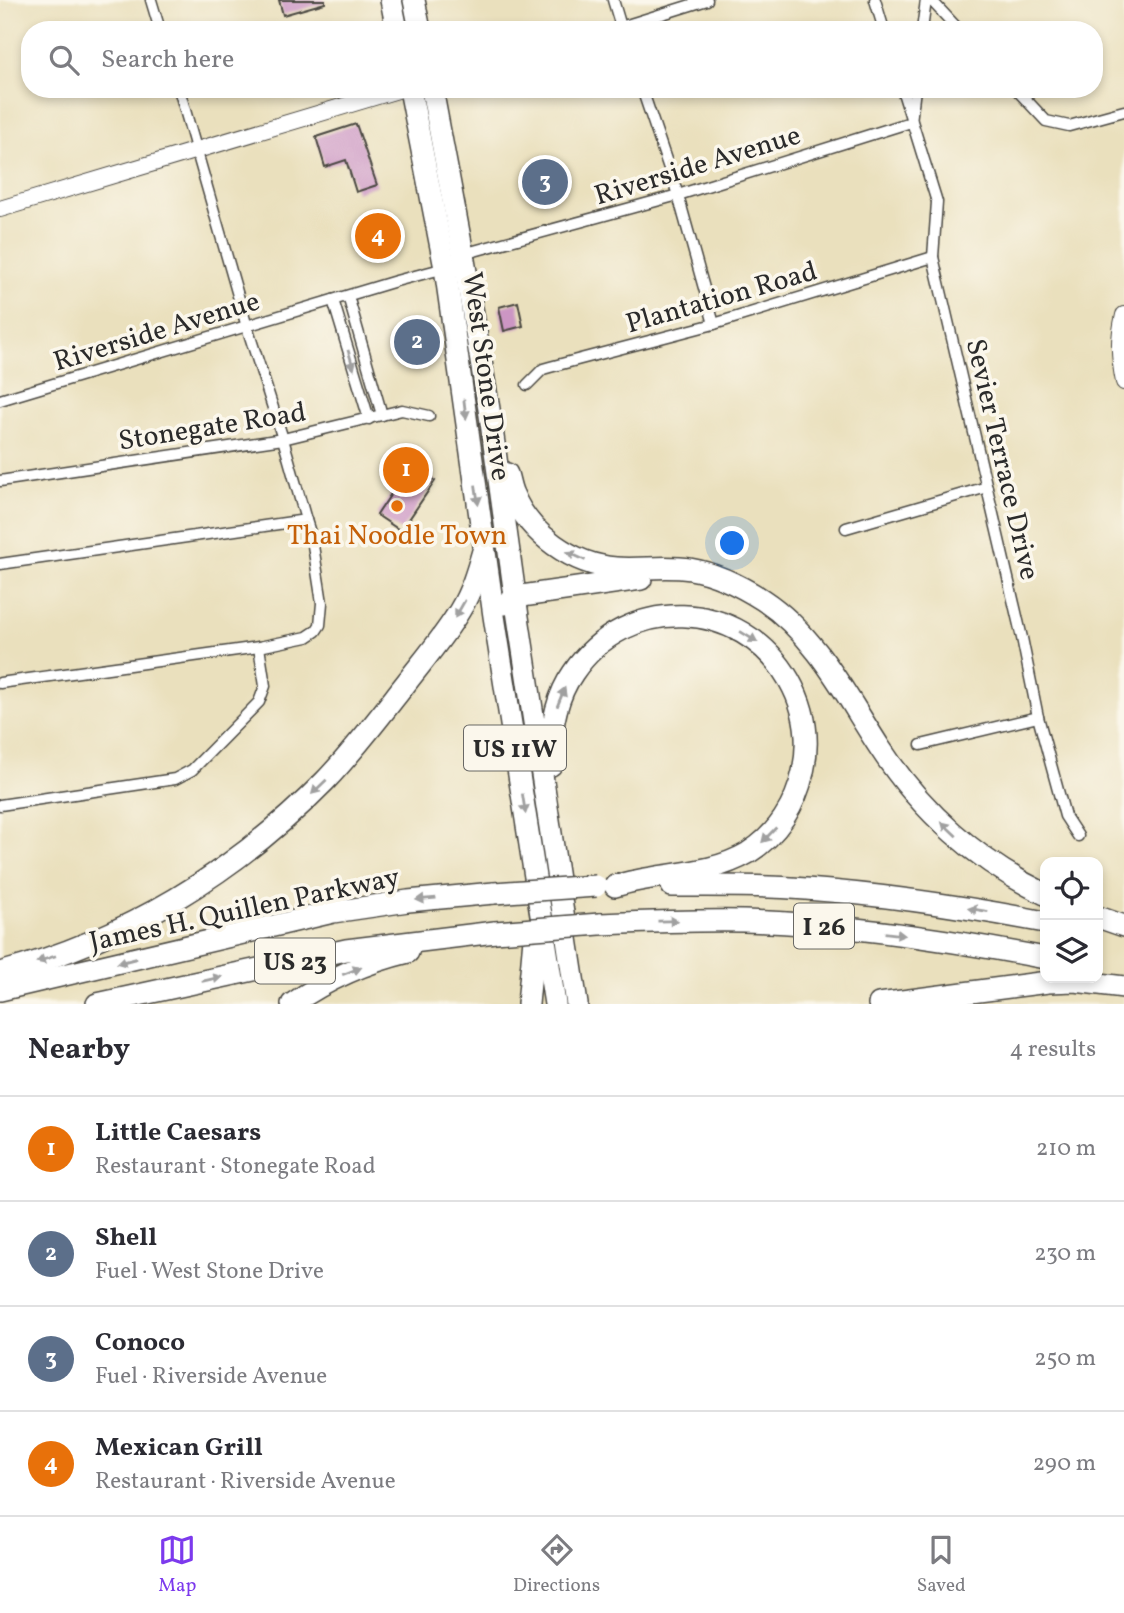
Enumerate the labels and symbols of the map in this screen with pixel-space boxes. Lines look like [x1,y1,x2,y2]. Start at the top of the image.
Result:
street label: Riverside Avenue [590,116,806,216]
pin: 3 [522,156,568,208]
pin: 4 [355,210,401,262]
street label: Plantation Road [621,252,822,344]
street label: West Stone Drive [452,269,519,483]
street label: Riverside Avenue [49,282,265,382]
pin: 2 [394,316,440,368]
street label: Sevier Terrace Drive [955,335,1048,584]
one-way arrow [346,349,356,370]
street label: Stonegate Road [116,393,309,462]
one-way arrow [459,398,470,420]
pin: 1 [383,444,429,496]
one-way arrow [471,484,482,506]
marker: Thai Noodle Town [389,498,405,514]
place label: Thai Noodle Town [287,517,507,556]
your location [715,526,749,560]
one-way arrow [566,551,586,562]
one-way arrow [454,600,466,619]
one-way arrow [740,631,759,644]
one-way arrow [556,686,567,707]
road number: US 11W [464,726,566,770]
one-way arrow [310,779,327,796]
one-way arrow [519,793,530,815]
one-way arrow [941,821,958,837]
one-way arrow [762,826,778,843]
street label: James H. Quillen Parkway [86,858,403,962]
one-way arrow [415,894,437,905]
road number: I 26 [794,903,854,948]
one-way arrow [967,904,989,915]
one-way arrow [658,915,680,927]
one-way arrow [884,928,906,939]
road number: US 23 [255,938,335,984]
one-way arrow [35,954,56,965]
one-way arrow [116,956,138,967]
one-way arrow [341,966,362,977]
one-way arrow [201,973,223,984]

